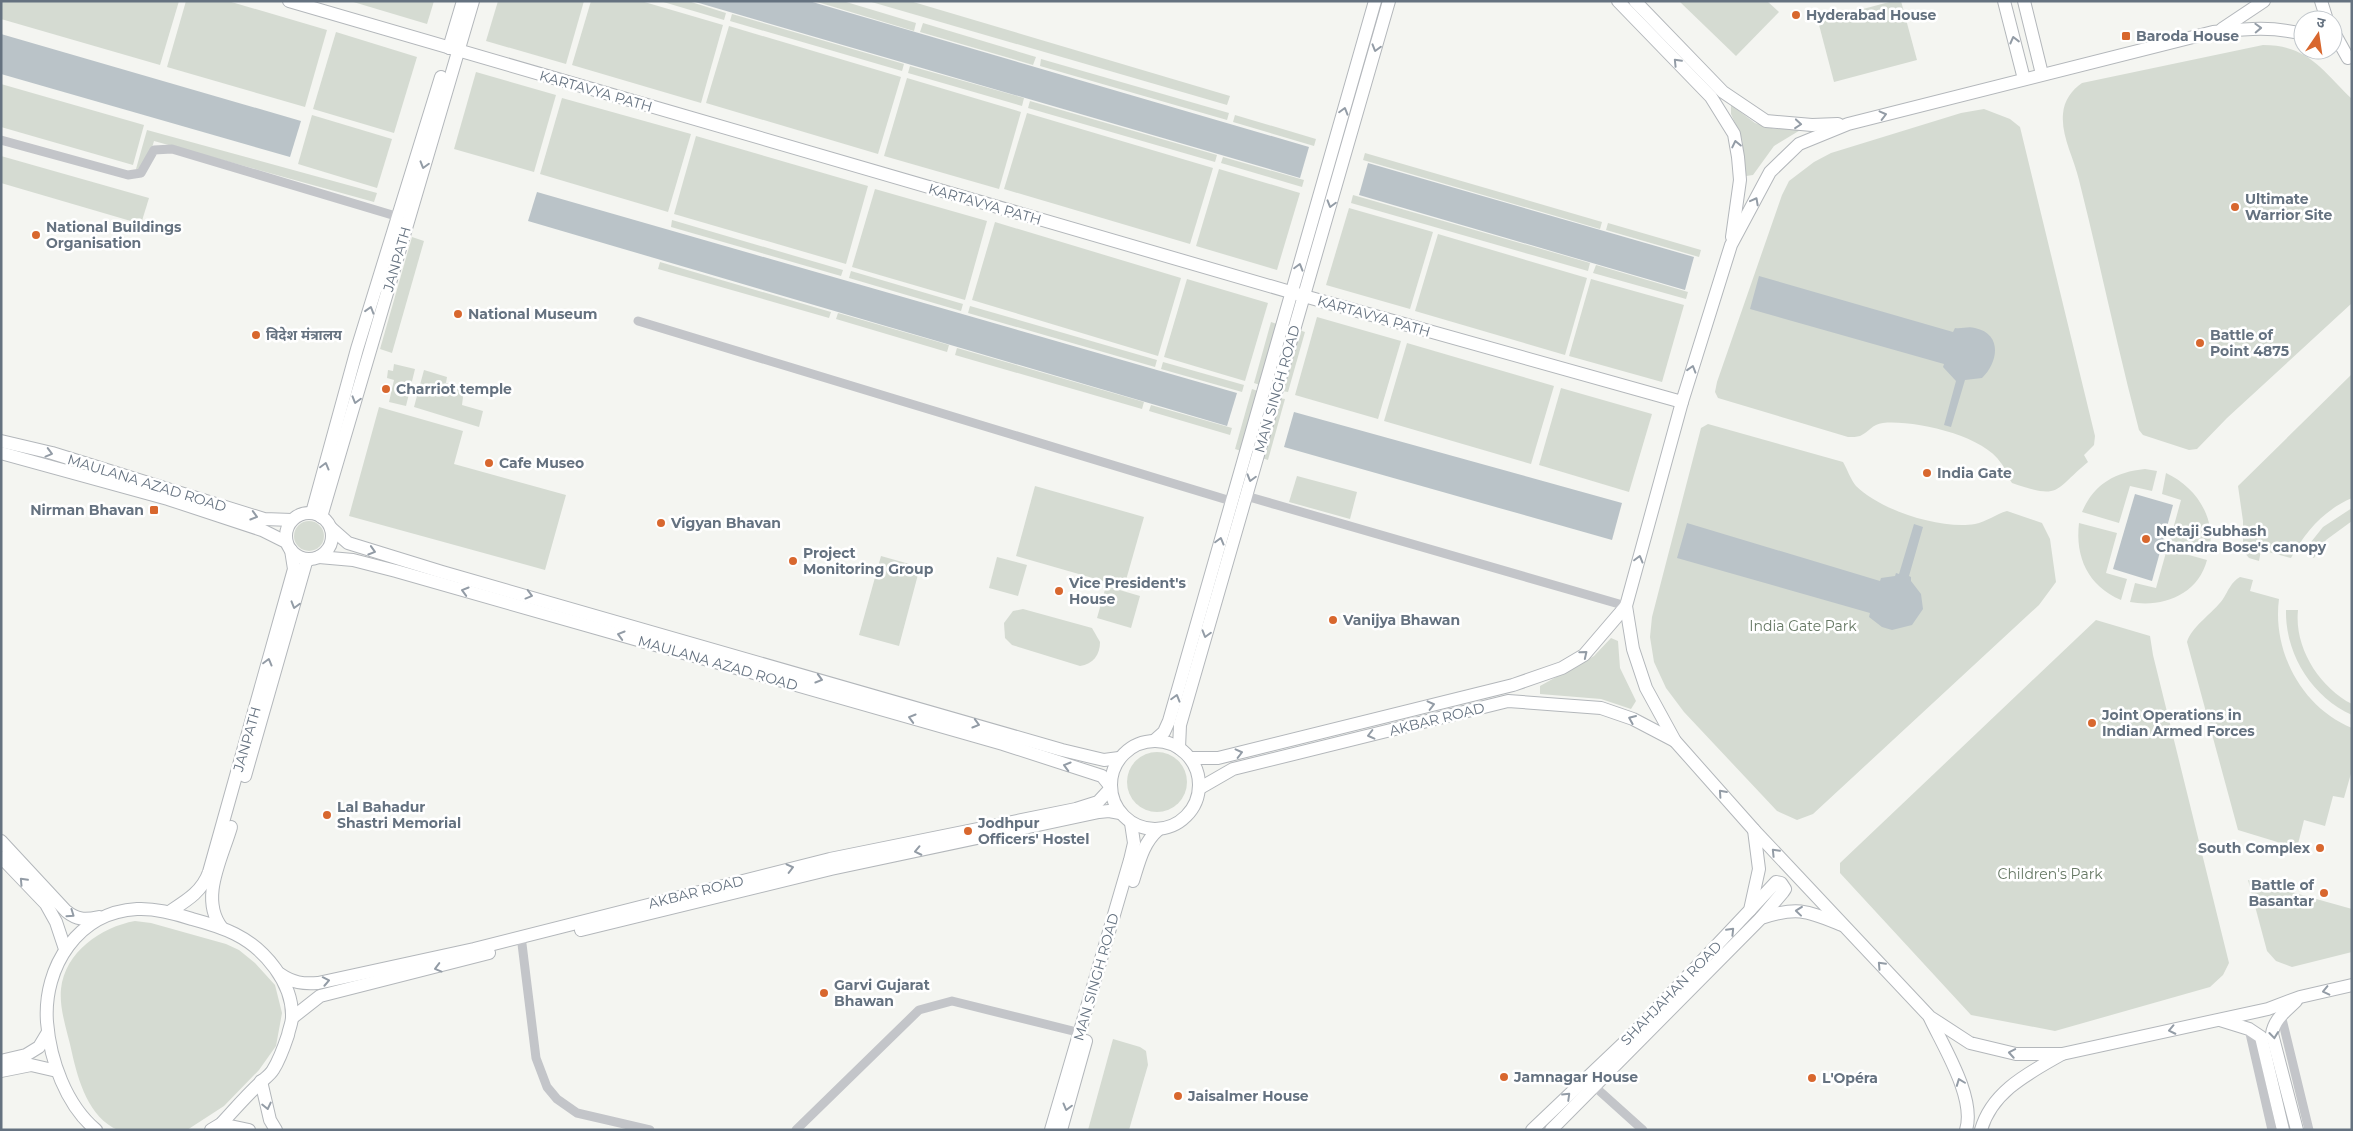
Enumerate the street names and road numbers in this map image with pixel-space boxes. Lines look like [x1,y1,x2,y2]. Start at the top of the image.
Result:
street label: KARTAVYA PATH [537,66,655,116]
street label: KARTAVYA PATH [926,179,1044,229]
street label: JANPATH [379,224,415,294]
street label: KARTAVYA PATH [1315,291,1433,341]
street label: MAN SINGH ROAD [1250,323,1304,455]
street label: MAULANA AZAD ROAD [65,450,229,516]
street label: MAULANA AZAD ROAD [636,632,800,694]
street label: AKBAR ROAD [1387,698,1487,740]
street label: JANPATH [229,704,265,774]
street label: AKBAR ROAD [646,871,746,913]
street label: MAN SINGH ROAD [1069,911,1123,1043]
street label: SHAHJAHAN ROAD [1617,937,1725,1049]

